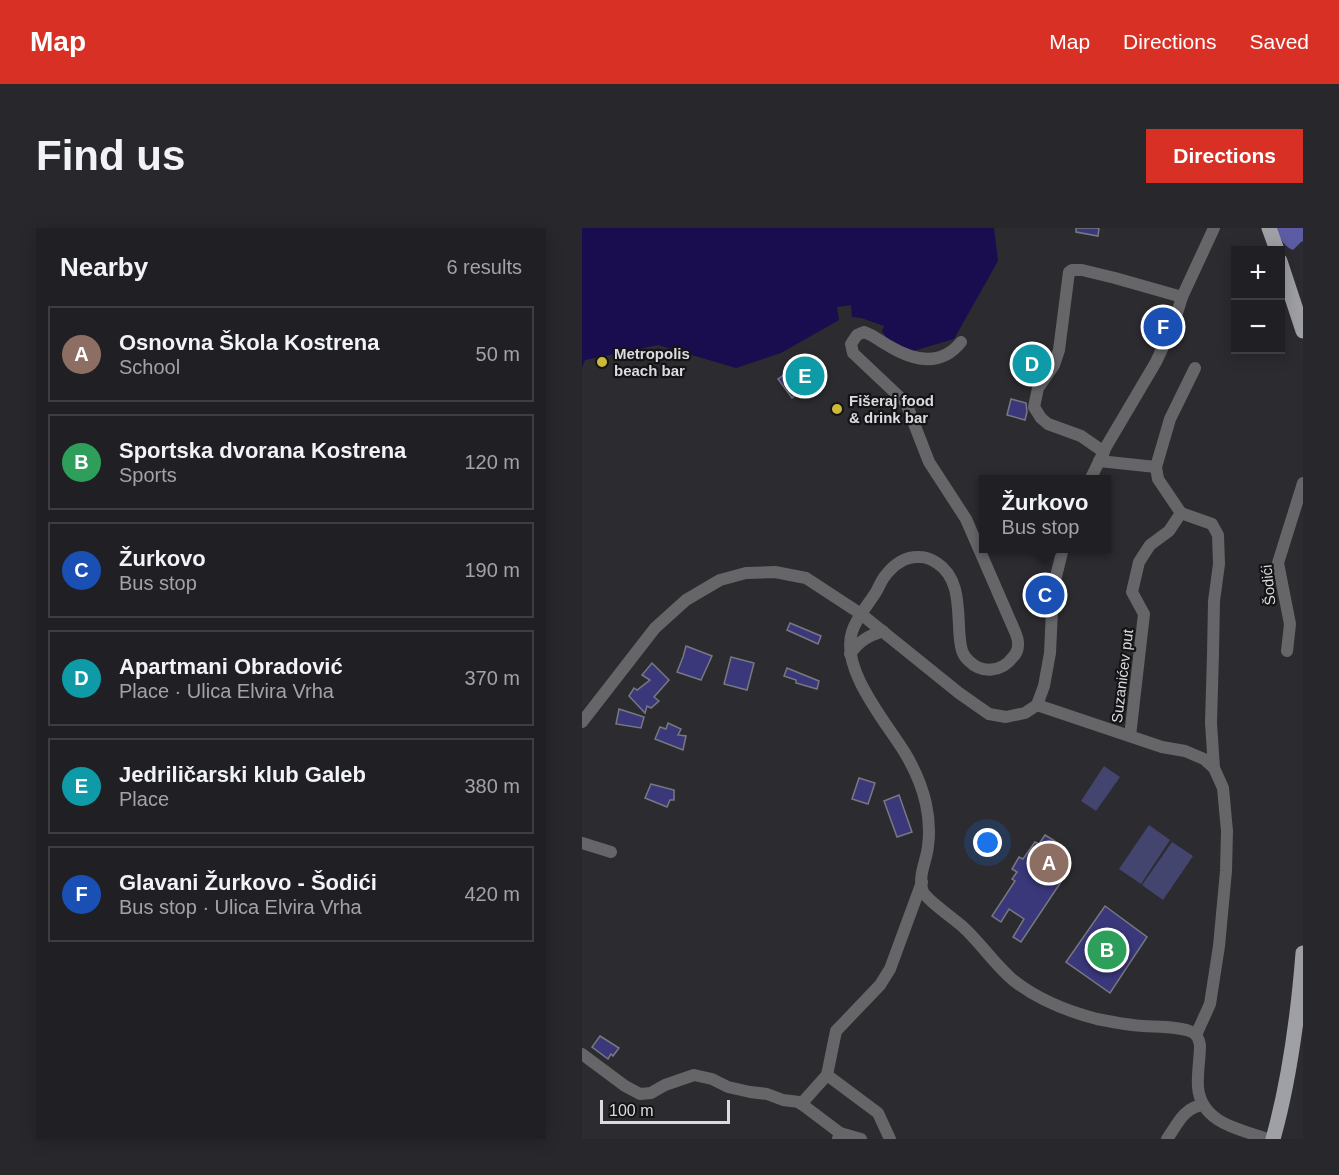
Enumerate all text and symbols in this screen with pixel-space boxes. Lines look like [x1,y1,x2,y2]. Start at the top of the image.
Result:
text: Map [30,26,86,57]
text: Map [1049,30,1090,53]
text: Directions [1123,30,1216,53]
text: Saved [1249,30,1309,53]
button: Directions [1146,129,1303,183]
text: Find us [36,132,185,179]
map controls [1231,246,1285,354]
button: + [1231,246,1285,300]
text: Nearby [60,252,148,282]
text: 6 results [446,256,522,278]
button: − [1231,300,1285,354]
pin: F [1144,304,1182,350]
text: Osnovna Škola Kostrena [119,330,379,355]
pin: D [1012,342,1052,386]
text: A [74,343,89,365]
text: 50 m [476,343,520,365]
place label: Metropolis beach bar [614,345,690,379]
pin: E [786,354,824,398]
marker: Metropolis beach bar [595,355,609,369]
text: School [119,356,180,378]
place label: Fišeraj food & drink bar [849,392,934,426]
marker: Fišeraj food & drink bar [830,402,844,416]
text: Sportska dvorana Kostrena [119,438,406,463]
text: B [74,451,89,473]
text: 120 m [464,451,520,473]
text: Sports [119,464,177,486]
popup [979,475,1111,553]
text: Žurkovo [1002,490,1088,515]
text: Bus stop [1002,516,1079,538]
text: Žurkovo [119,546,206,571]
text: C [74,559,89,581]
text: 190 m [464,559,520,581]
street label: Šodići [1257,564,1279,606]
text: Bus stop [119,572,197,594]
pin: C [1026,572,1064,617]
street label: Suzanićev put [1108,627,1136,724]
text: Apartmani Obradović [119,654,343,679]
text: D [74,667,89,689]
text: 370 m [464,667,520,689]
text: Place · Ulica Elvira Vrha [119,680,334,702]
text: Jedriličarski klub Galeb [119,762,366,787]
text: E [75,775,88,797]
text: 380 m [464,775,520,797]
text: Place [119,788,169,810]
your location [973,828,1002,857]
pin: A [1030,840,1068,886]
text: Glavani Žurkovo - Šodići [119,870,377,895]
text: F [75,883,88,905]
text: 420 m [464,883,520,905]
text: Bus stop · Ulica Elvira Vrha [119,896,362,918]
pin: B [1088,928,1126,972]
scale bar [600,1097,730,1124]
text: 100 m [609,1102,653,1119]

